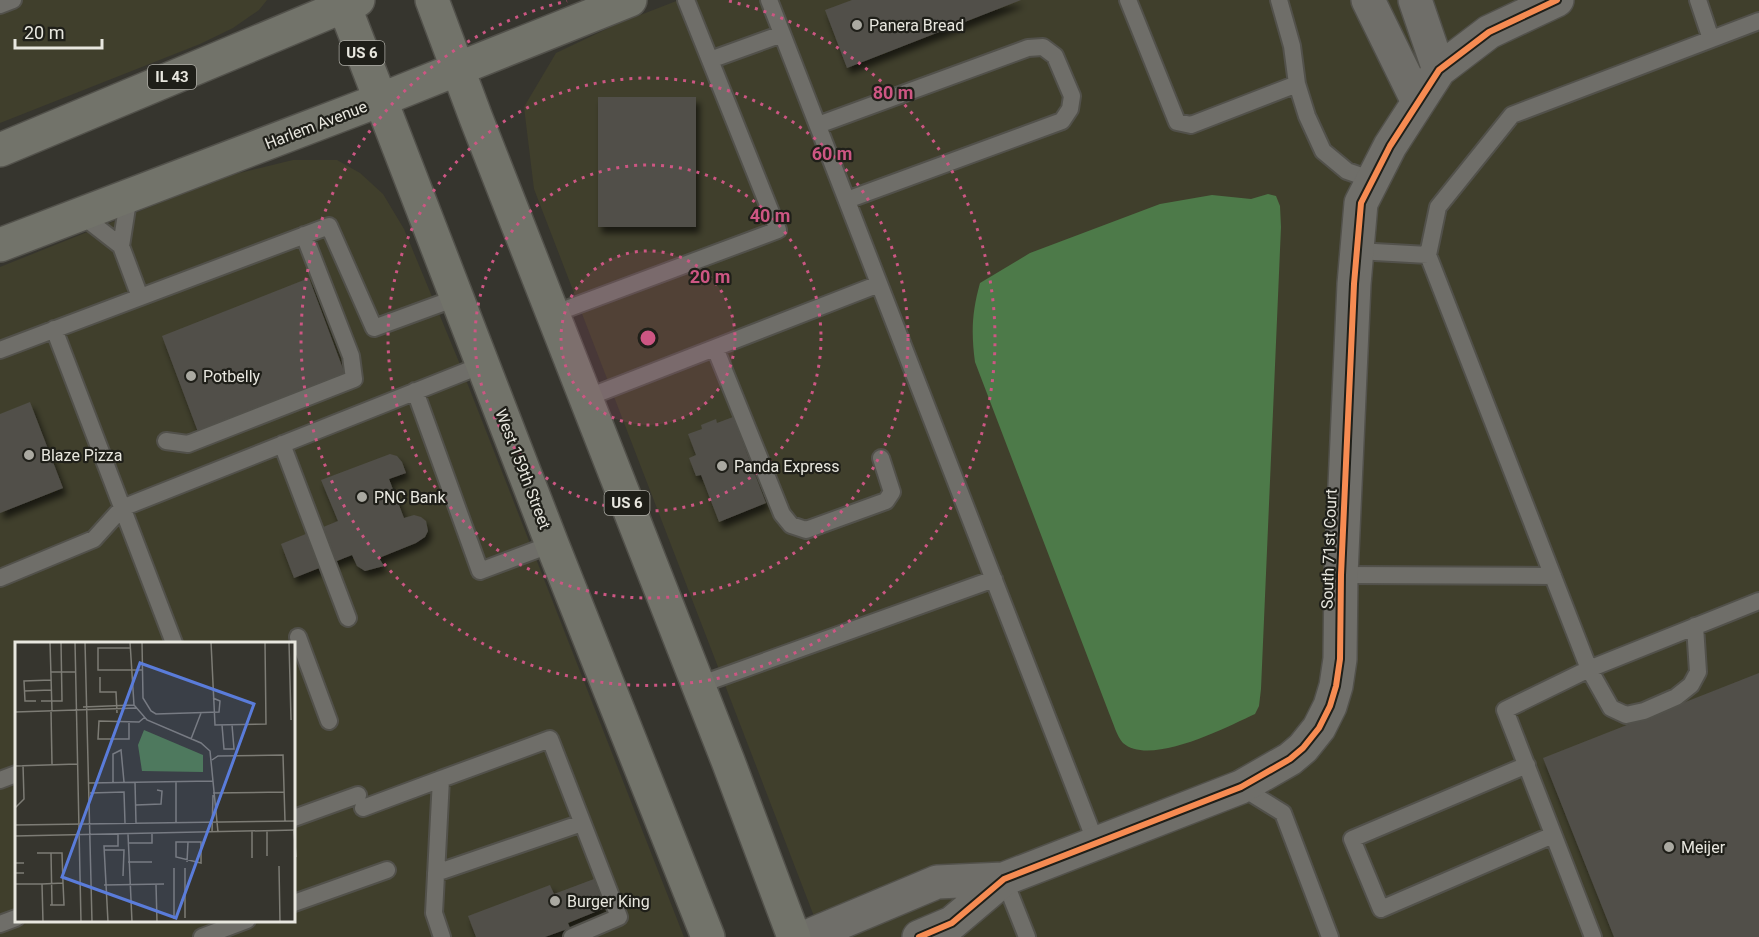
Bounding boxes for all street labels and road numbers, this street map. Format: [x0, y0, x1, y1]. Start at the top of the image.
road number: US 6 [340, 41, 385, 65]
road number: IL 43 [148, 65, 196, 89]
street label: Harlem Avenue [262, 97, 370, 153]
street label: West 159th Street [491, 406, 555, 532]
street label: South 71st Court [1317, 489, 1341, 609]
road number: US 6 [604, 491, 650, 515]

